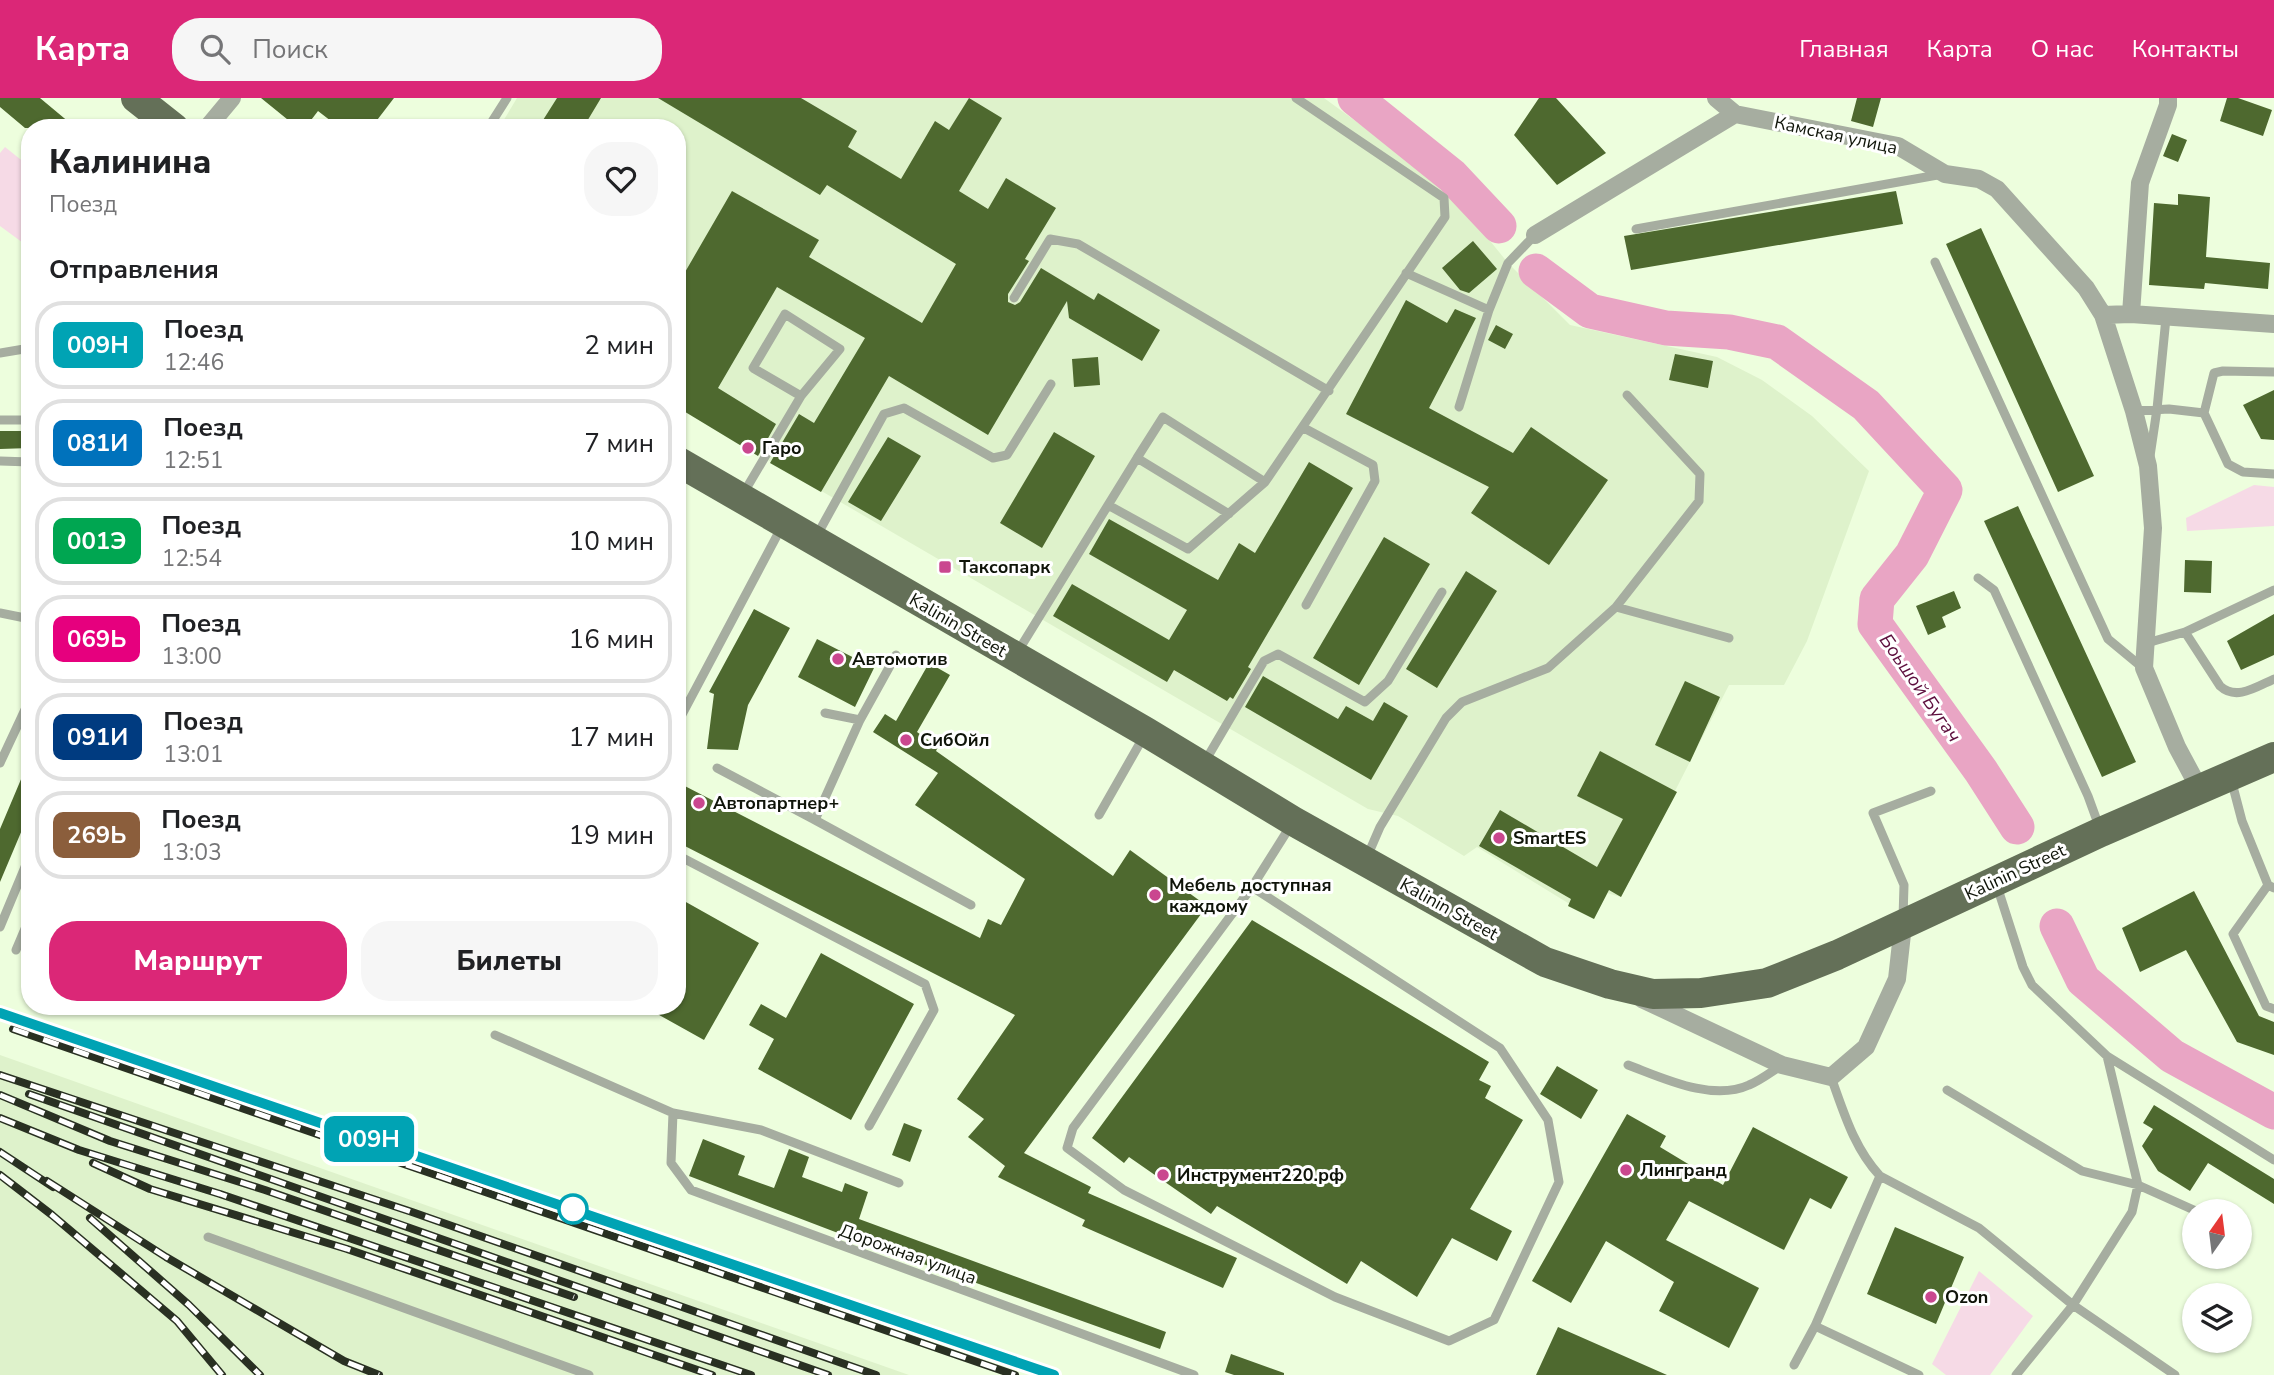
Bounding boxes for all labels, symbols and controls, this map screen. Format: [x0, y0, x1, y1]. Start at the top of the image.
search box [172, 18, 662, 81]
text: Карта [35, 27, 130, 72]
icon: search [196, 30, 234, 68]
text: Поиск [252, 32, 328, 67]
text: Главная [1799, 33, 1889, 65]
text: Карта [1927, 33, 1993, 65]
text: О нас [2031, 33, 2094, 65]
text: Контакты [2132, 33, 2239, 65]
street label: Камская улица [1772, 110, 1900, 160]
text: Калинина [49, 140, 211, 185]
button: heart [584, 142, 658, 216]
text: Поезд [49, 189, 117, 220]
text: Отправления [49, 252, 219, 287]
text: Поезд [164, 312, 243, 347]
text: 2 мин [584, 328, 654, 363]
text: 009Н [67, 329, 129, 361]
text: 12:46 [164, 347, 224, 378]
text: Поезд [163, 410, 243, 445]
text: 7 мин [584, 426, 654, 461]
text: 081И [67, 427, 128, 459]
place label: Гаро [762, 436, 802, 460]
marker: Гаро [740, 440, 756, 456]
text: 12:51 [163, 445, 224, 476]
text: Поезд [162, 508, 241, 543]
text: 10 мин [569, 524, 654, 559]
text: 001Э [67, 525, 127, 557]
text: 12:54 [162, 543, 222, 574]
place label: Таксопарк [959, 555, 1051, 579]
marker: Таксопарк [937, 559, 953, 575]
street label: Kalinin Street [905, 587, 1012, 663]
text: Поезд [161, 606, 241, 641]
text: 16 мин [569, 622, 654, 657]
text: 069Ь [67, 623, 126, 655]
water label: Боьшой Бугач [1873, 629, 1967, 747]
text: 13:00 [161, 641, 222, 672]
place label: Автомотив [852, 647, 947, 671]
marker: Автомотив [830, 651, 846, 667]
text: Поезд [163, 704, 243, 739]
text: 17 мин [569, 720, 654, 755]
text: 091И [67, 721, 128, 753]
place label: СибОйл [920, 728, 989, 752]
marker: СибОйл [898, 732, 914, 748]
text: 13:01 [163, 739, 224, 770]
place label: Автопартнер+ [713, 791, 839, 815]
marker: Автопартнер+ [691, 795, 707, 811]
text: Поезд [161, 802, 241, 837]
text: 19 мин [569, 818, 654, 853]
text: 269Ь [67, 819, 126, 851]
place label: SmartES [1513, 826, 1586, 850]
marker: SmartES [1491, 830, 1507, 846]
text: 13:03 [161, 837, 222, 868]
street label: Kalinin Street [1961, 838, 2070, 906]
street label: Kalinin Street [1396, 872, 1503, 946]
place label: Мебель доступная каждому [1169, 873, 1332, 918]
marker: Мебель доступная каждому [1147, 887, 1163, 903]
button: Маршрут [49, 921, 347, 1001]
button: Билеты [361, 921, 658, 1001]
line badge: 009Н [320, 1116, 418, 1162]
text: 009Н [338, 1123, 400, 1155]
place label: Лингранд [1640, 1158, 1727, 1182]
marker: Лингранд [1618, 1162, 1634, 1178]
place label: Инструмент220.рф [1177, 1163, 1344, 1187]
marker: Инструмент220.рф [1155, 1167, 1171, 1183]
unlabelled marker [558, 1194, 588, 1224]
north arrow [2182, 1199, 2252, 1269]
map controls [2182, 1199, 2252, 1353]
street label: Дорожная улица [836, 1218, 980, 1290]
button: layers [2182, 1283, 2252, 1353]
place label: Ozon [1945, 1285, 1988, 1309]
marker: Ozon [1923, 1289, 1939, 1305]

